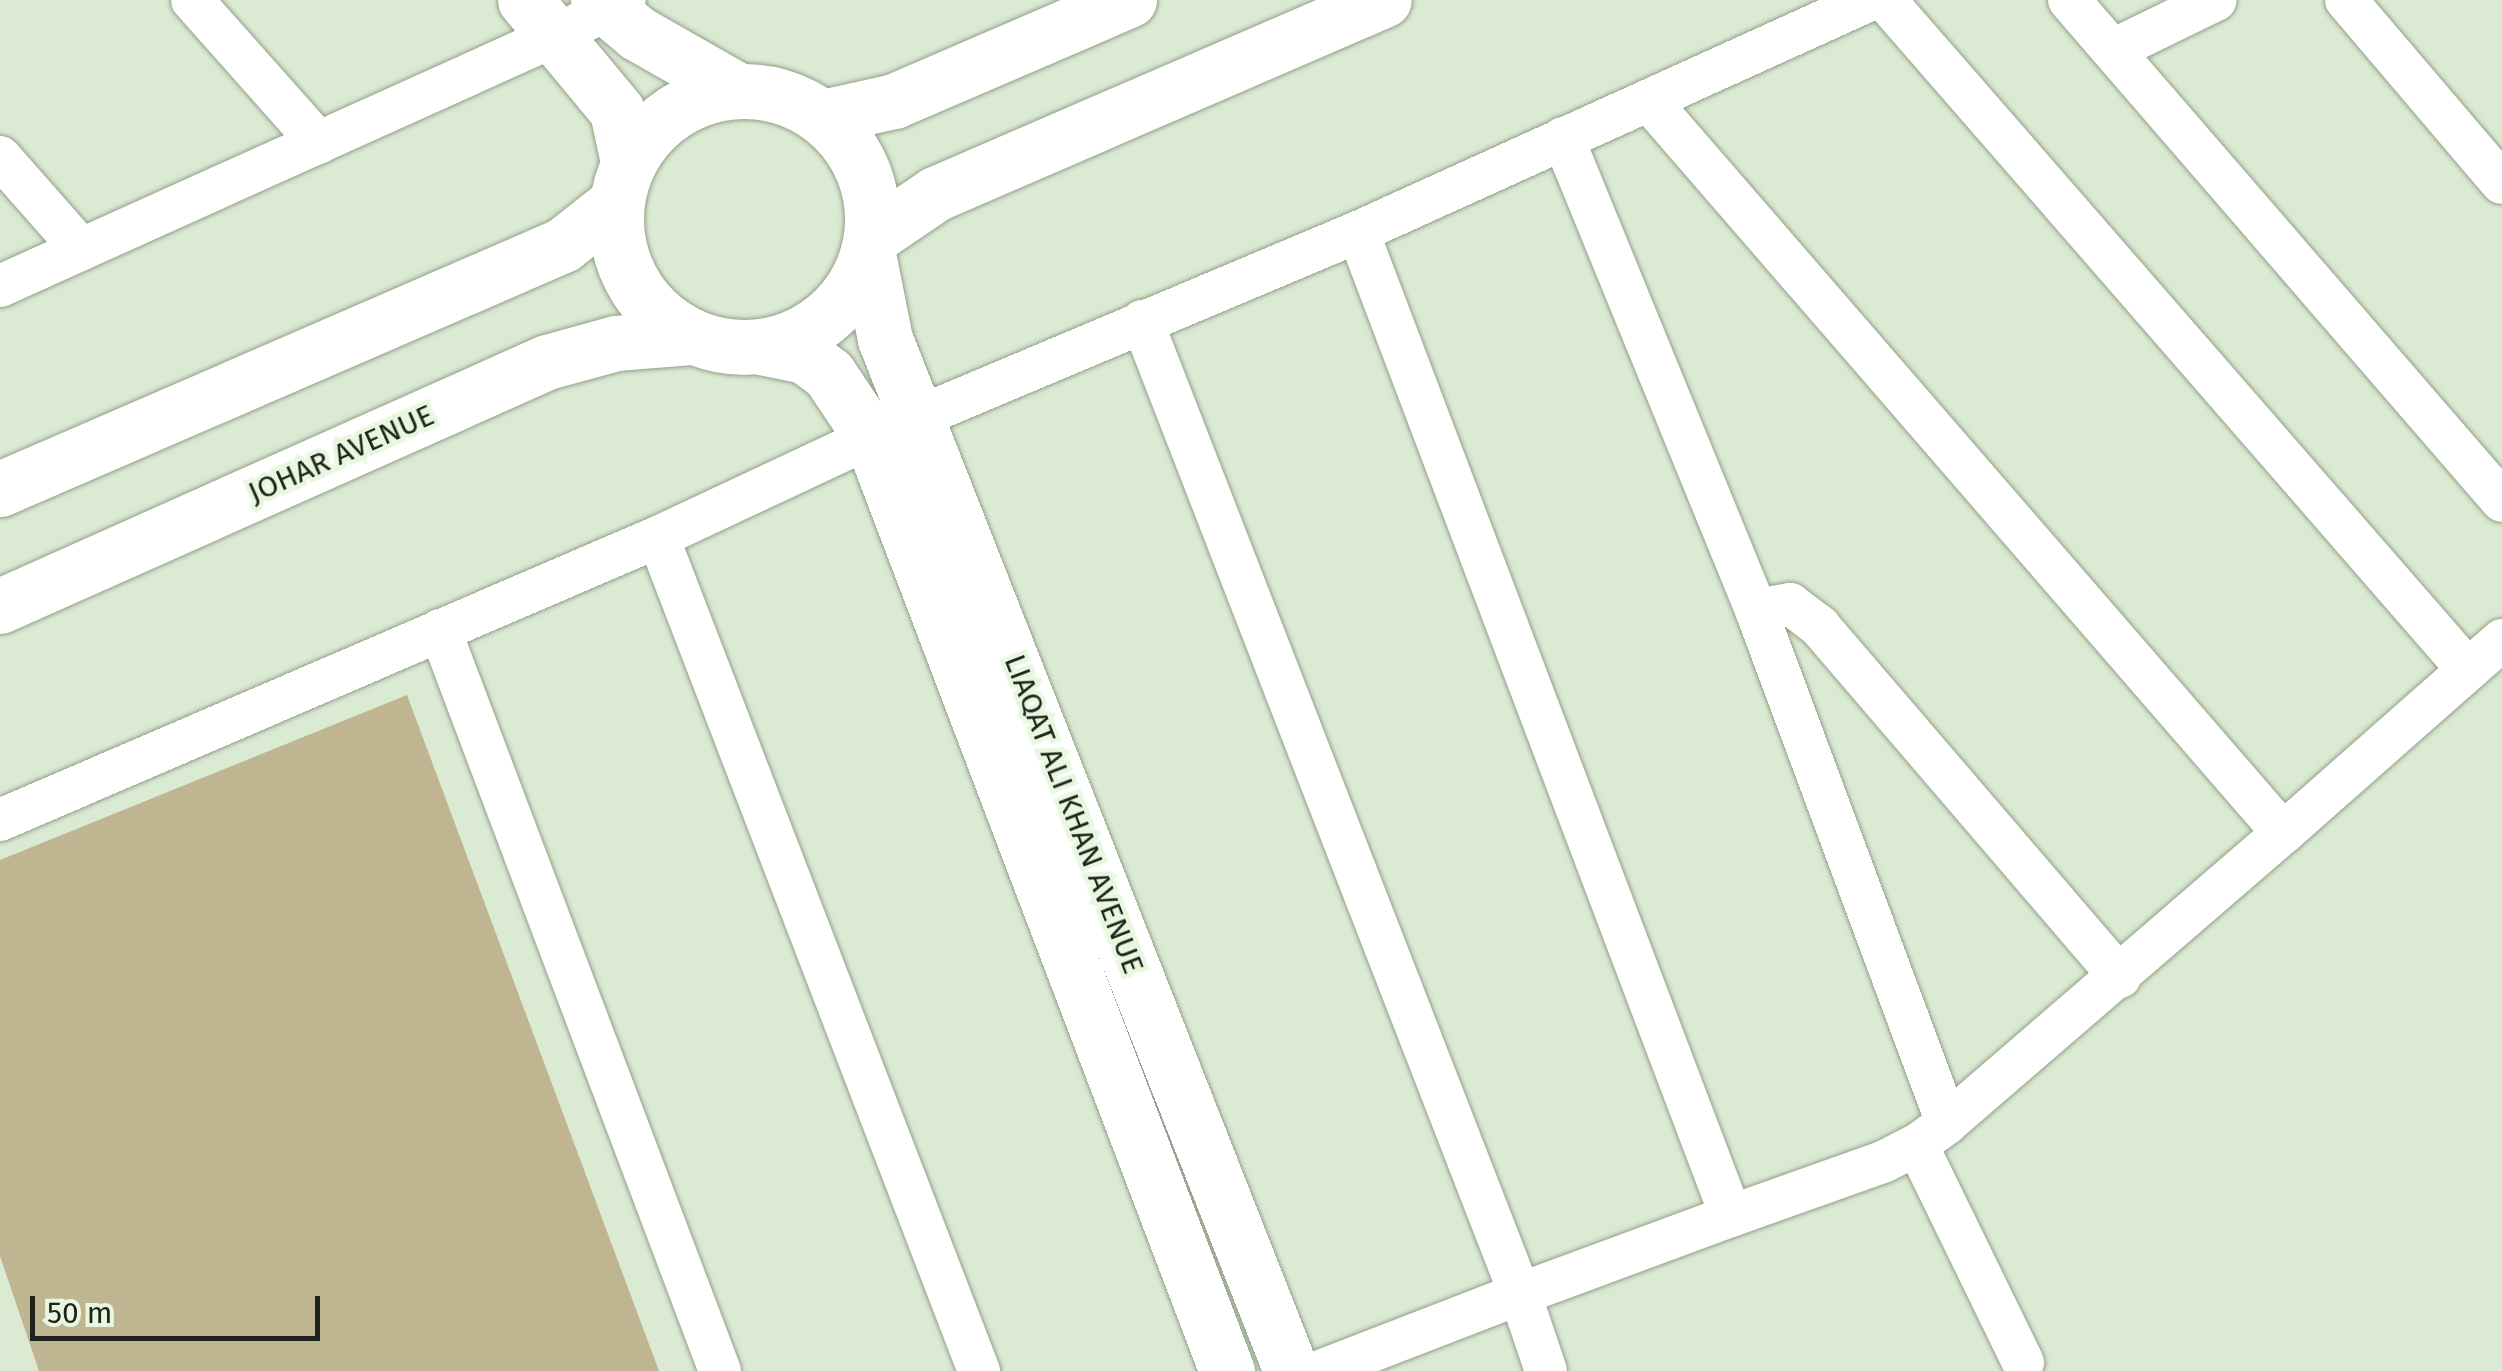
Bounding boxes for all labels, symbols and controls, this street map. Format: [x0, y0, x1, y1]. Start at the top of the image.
street label: JOHAR AVENUE [243, 397, 439, 511]
street label: LIAQAT ALI KHAN AVENUE [996, 649, 1152, 979]
scale bar [35, 1276, 325, 1338]
text: 50 m [47, 1295, 112, 1331]

